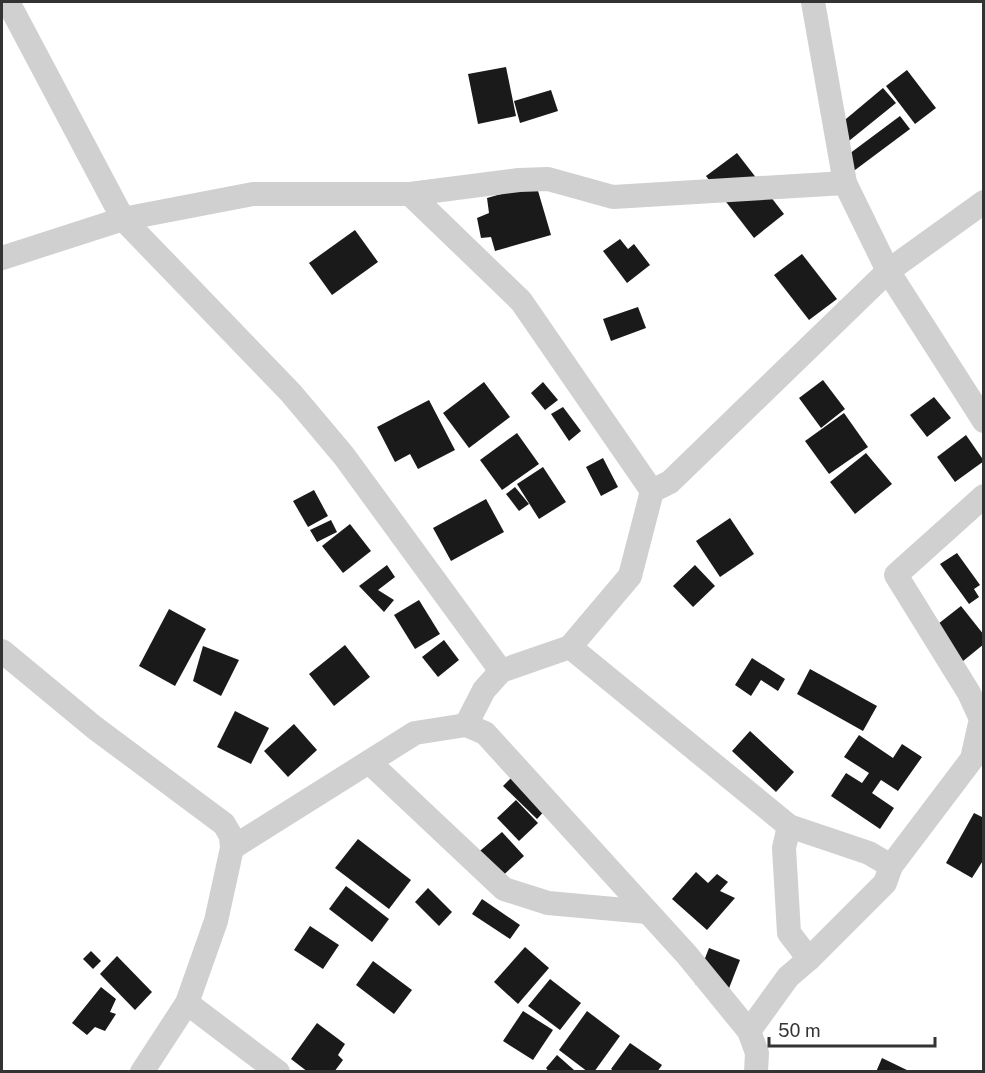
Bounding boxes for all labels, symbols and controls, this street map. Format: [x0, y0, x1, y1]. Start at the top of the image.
scale bar [769, 1010, 936, 1048]
text: 50 m [778, 1020, 821, 1041]

